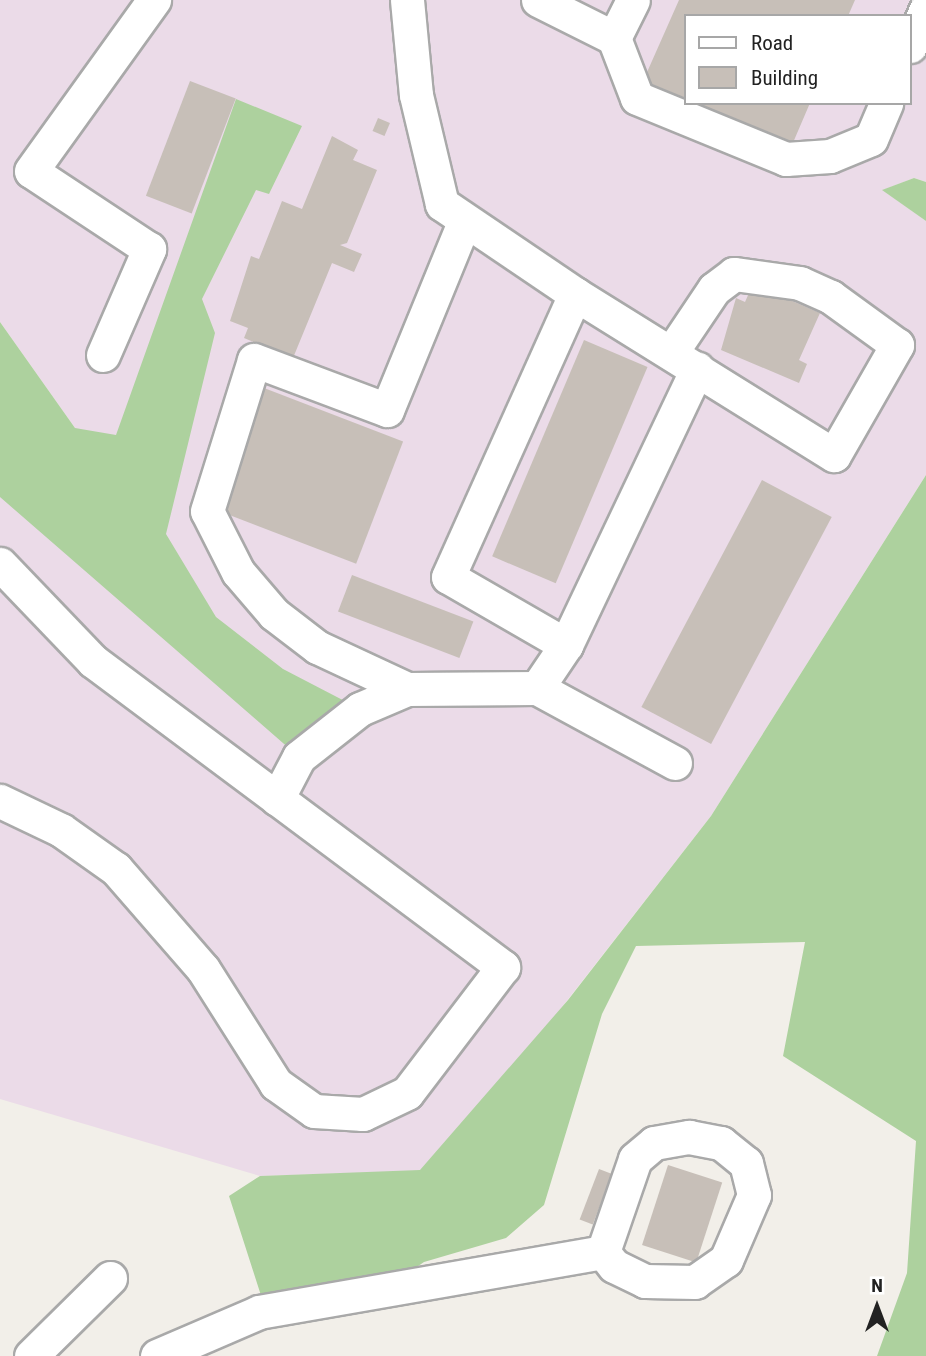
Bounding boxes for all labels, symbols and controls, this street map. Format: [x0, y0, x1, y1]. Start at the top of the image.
legend [684, 14, 912, 105]
text: Road [751, 31, 793, 55]
text: Building [751, 66, 818, 90]
north arrow [842, 1272, 912, 1342]
text: N [871, 1274, 883, 1297]

